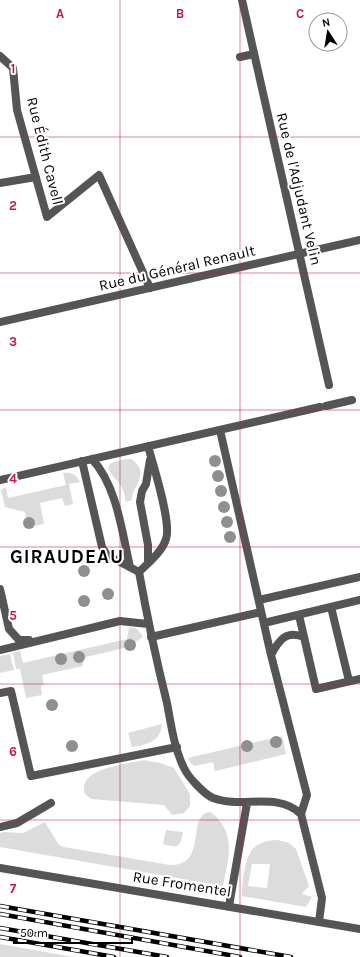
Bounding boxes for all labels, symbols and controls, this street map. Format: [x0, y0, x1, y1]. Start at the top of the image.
text: A [56, 6, 64, 21]
text: B [176, 6, 184, 21]
text: C [296, 6, 304, 21]
north arrow [308, 12, 348, 52]
text: N [321, 16, 331, 30]
text: 1 [11, 61, 15, 76]
street label: Rue Édith Cavell [23, 95, 67, 207]
street label: Rue de l'Adjudant Velin [273, 111, 325, 267]
text: 2 [9, 198, 17, 213]
street label: Rue du Général Renault [97, 241, 257, 295]
text: 3 [9, 334, 17, 349]
text: 4 [9, 471, 17, 486]
district label: GIRAUDEAU [10, 546, 124, 568]
text: 5 [9, 608, 17, 623]
text: 6 [9, 744, 17, 759]
street label: Rue Fromentel [132, 867, 232, 901]
text: 7 [10, 881, 17, 896]
scale bar [14, 919, 132, 945]
text: 50 m [20, 926, 48, 940]

